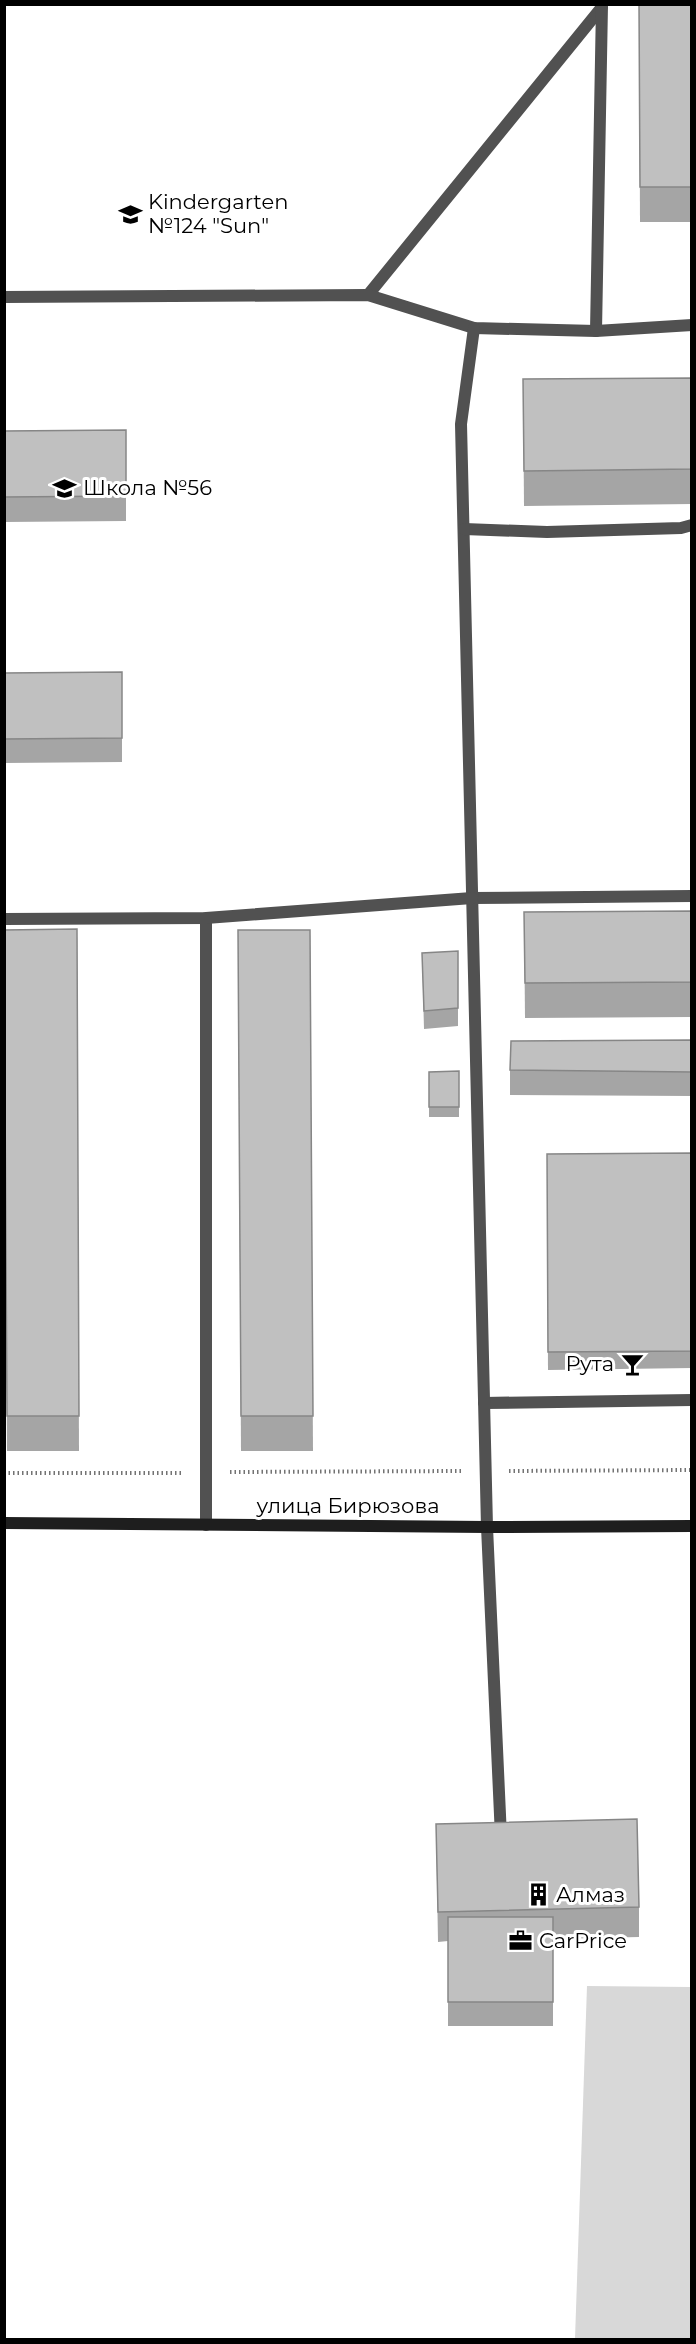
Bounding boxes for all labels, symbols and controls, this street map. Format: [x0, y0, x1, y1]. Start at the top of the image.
place label: Kindergarten №124 "Sun" [148, 189, 288, 238]
school or university icon: Kindergarten №124 "Sun" [117, 201, 143, 227]
school or university icon: Школа №56 [52, 475, 78, 501]
place label: Школа №56 [83, 475, 212, 500]
place label: Рута [565, 1351, 614, 1376]
bar icon: Рута [619, 1351, 645, 1377]
street label: улица Бирюзова [256, 1493, 439, 1518]
building icon: Алмаз [525, 1882, 551, 1908]
place label: Алмаз [556, 1882, 625, 1907]
office icon: CarPrice [508, 1928, 534, 1954]
place label: CarPrice [539, 1928, 627, 1953]

